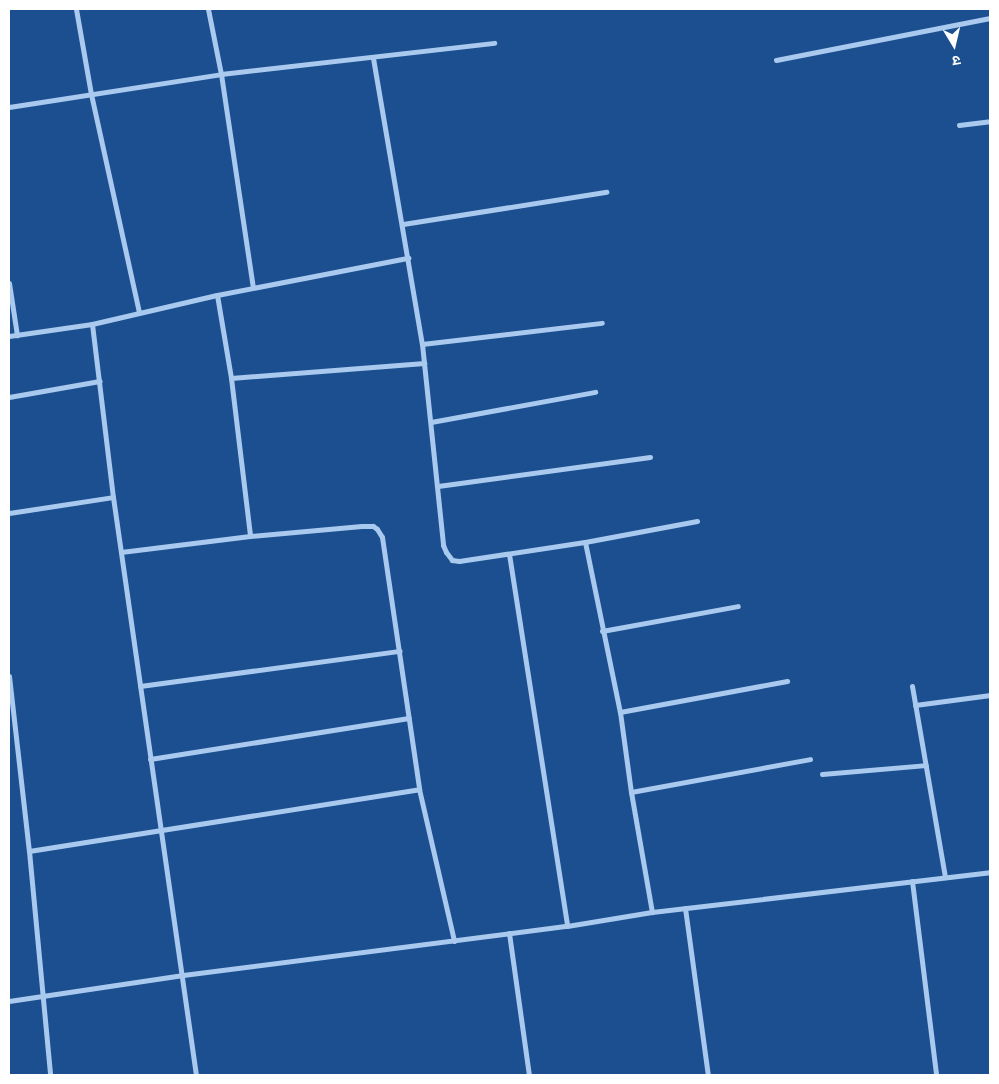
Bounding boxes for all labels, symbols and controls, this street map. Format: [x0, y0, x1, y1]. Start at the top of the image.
north arrow [929, 20, 979, 70]
text: उ [951, 52, 962, 67]

